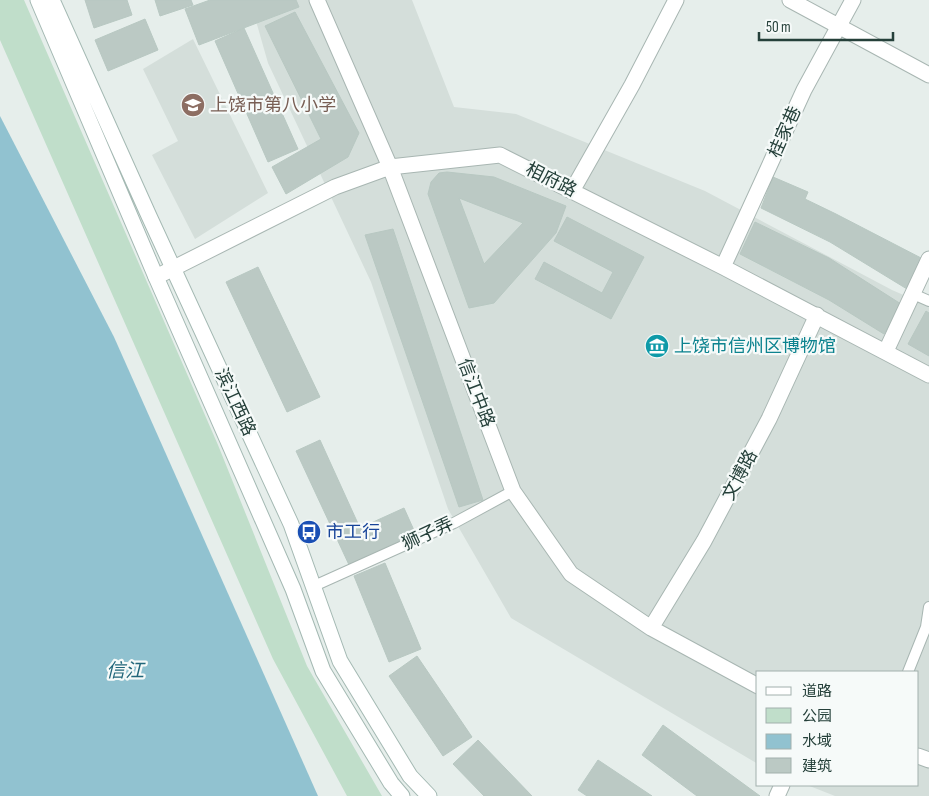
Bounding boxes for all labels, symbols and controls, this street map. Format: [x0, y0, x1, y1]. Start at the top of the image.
scale bar [759, 10, 893, 42]
text: 50 m [766, 18, 791, 37]
school or university icon: 上饶市第八小学 [180, 92, 206, 118]
place label: 上饶市第八小学 [210, 95, 336, 116]
street label: 桂家巷 [764, 103, 806, 161]
street label: 相府路 [522, 159, 580, 201]
museum icon: 上饶市信州区博物馆 [644, 333, 670, 359]
place label: 上饶市信州区博物馆 [674, 336, 836, 357]
street label: 信江中路 [453, 356, 499, 430]
street label: 滨江西路 [210, 365, 260, 439]
street label: 文博路 [718, 446, 762, 504]
street label: 狮子弄 [399, 513, 457, 555]
bus stop icon: 市工行 [296, 519, 322, 545]
place label: 市工行 [326, 522, 380, 543]
water label: 信江 [106, 660, 146, 683]
legend [756, 671, 919, 786]
text: 道路 [802, 682, 832, 701]
text: 公园 [802, 707, 832, 726]
text: 水域 [802, 732, 832, 751]
text: 建筑 [802, 757, 832, 776]

